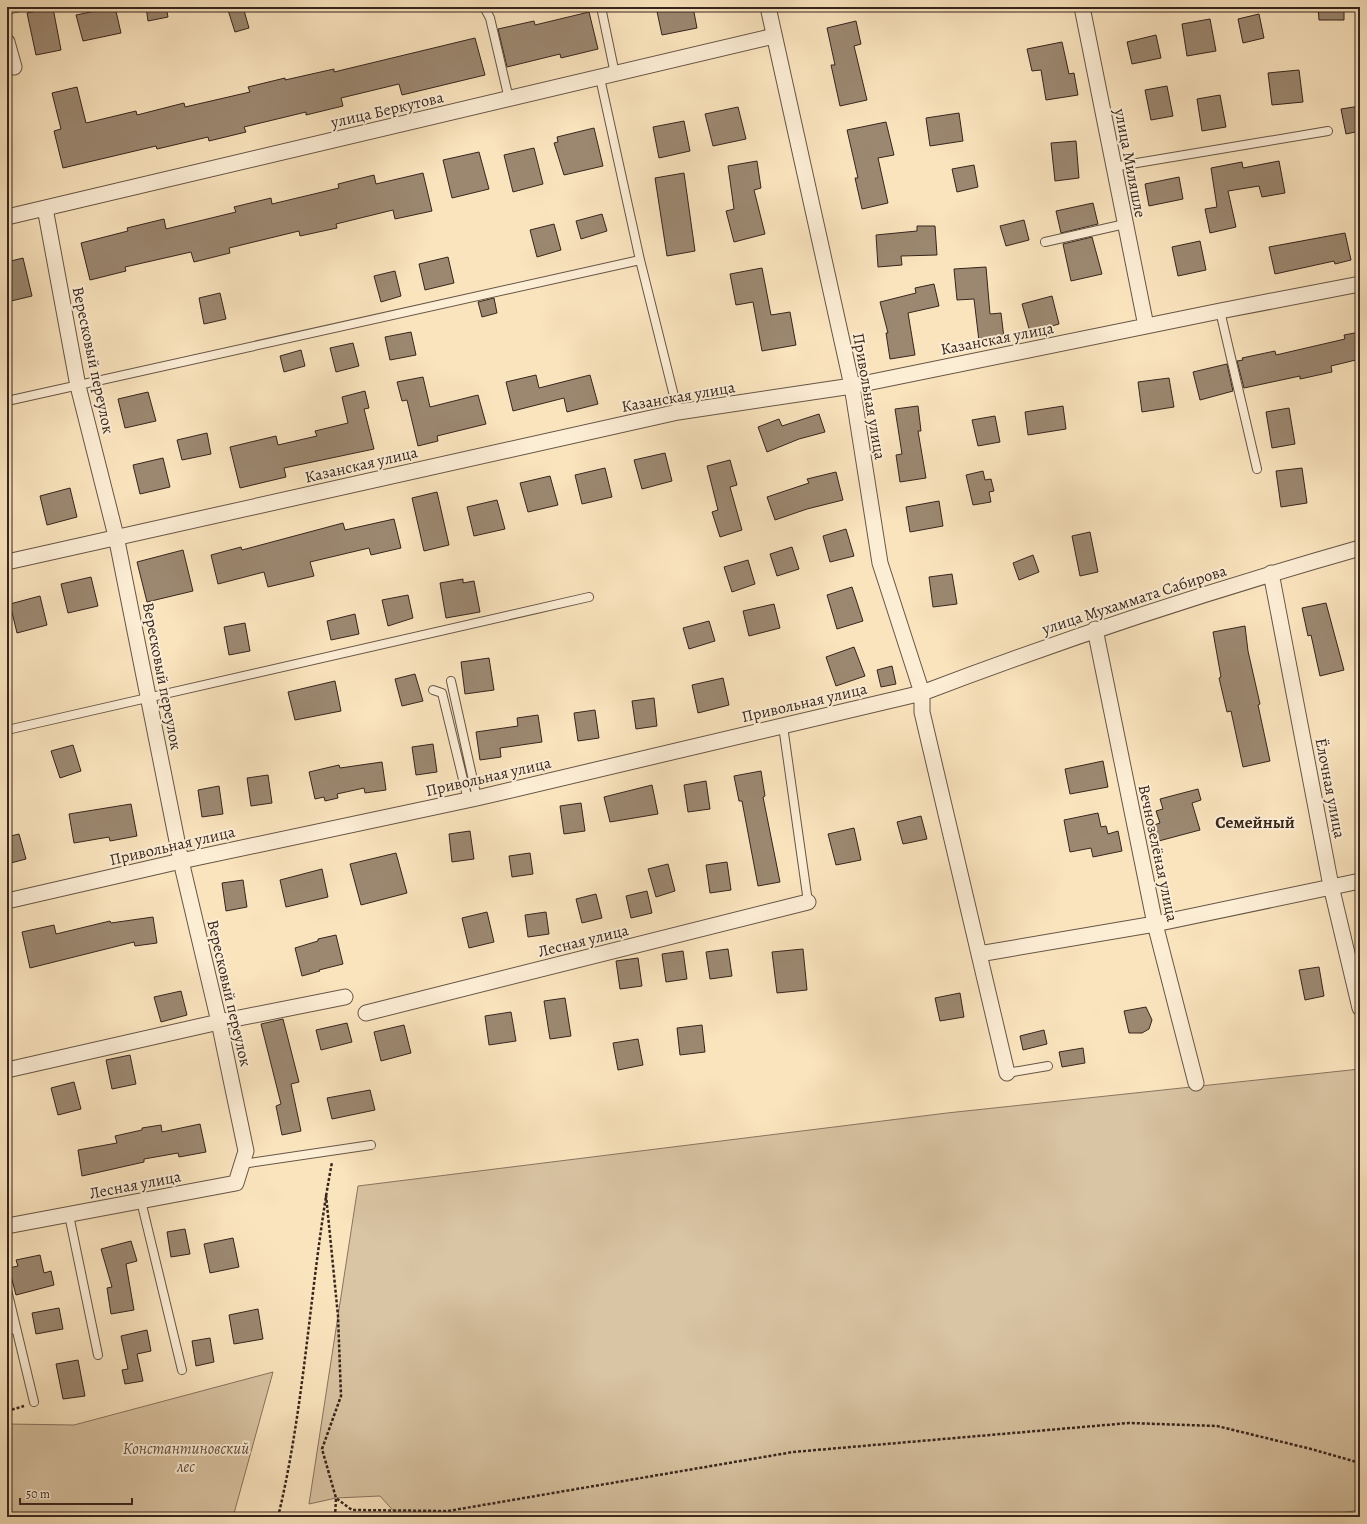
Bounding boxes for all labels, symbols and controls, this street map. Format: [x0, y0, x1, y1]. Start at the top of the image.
street label: улица Беркутова [328, 86, 446, 134]
street label: улица Миляшле [1108, 106, 1151, 220]
street label: Вересковый переулок [67, 285, 119, 436]
street label: Казанская улица [939, 317, 1056, 361]
street label: Привольная улица [847, 331, 891, 462]
street label: Казанская улица [620, 376, 737, 418]
street label: Казанская улица [303, 441, 420, 489]
street label: улица Мухаммата Сабирова [1038, 560, 1230, 640]
street label: Вересковый переулок [137, 601, 187, 752]
street label: Привольная улица [739, 678, 870, 728]
street label: Ёлочная улица [1310, 736, 1351, 841]
street label: Привольная улица [423, 752, 554, 802]
street label: Вечнозелёная улица [1133, 783, 1183, 924]
district label: Семейный [1215, 811, 1295, 834]
street label: Привольная улица [107, 821, 238, 871]
street label: Вересковый переулок [201, 918, 257, 1069]
street label: Лесная улица [536, 919, 632, 963]
street label: Лесная улица [88, 1165, 183, 1205]
park label: Константиновский лес [123, 1438, 249, 1478]
scale bar [20, 1480, 132, 1506]
text: 50 m [26, 1486, 50, 1502]

